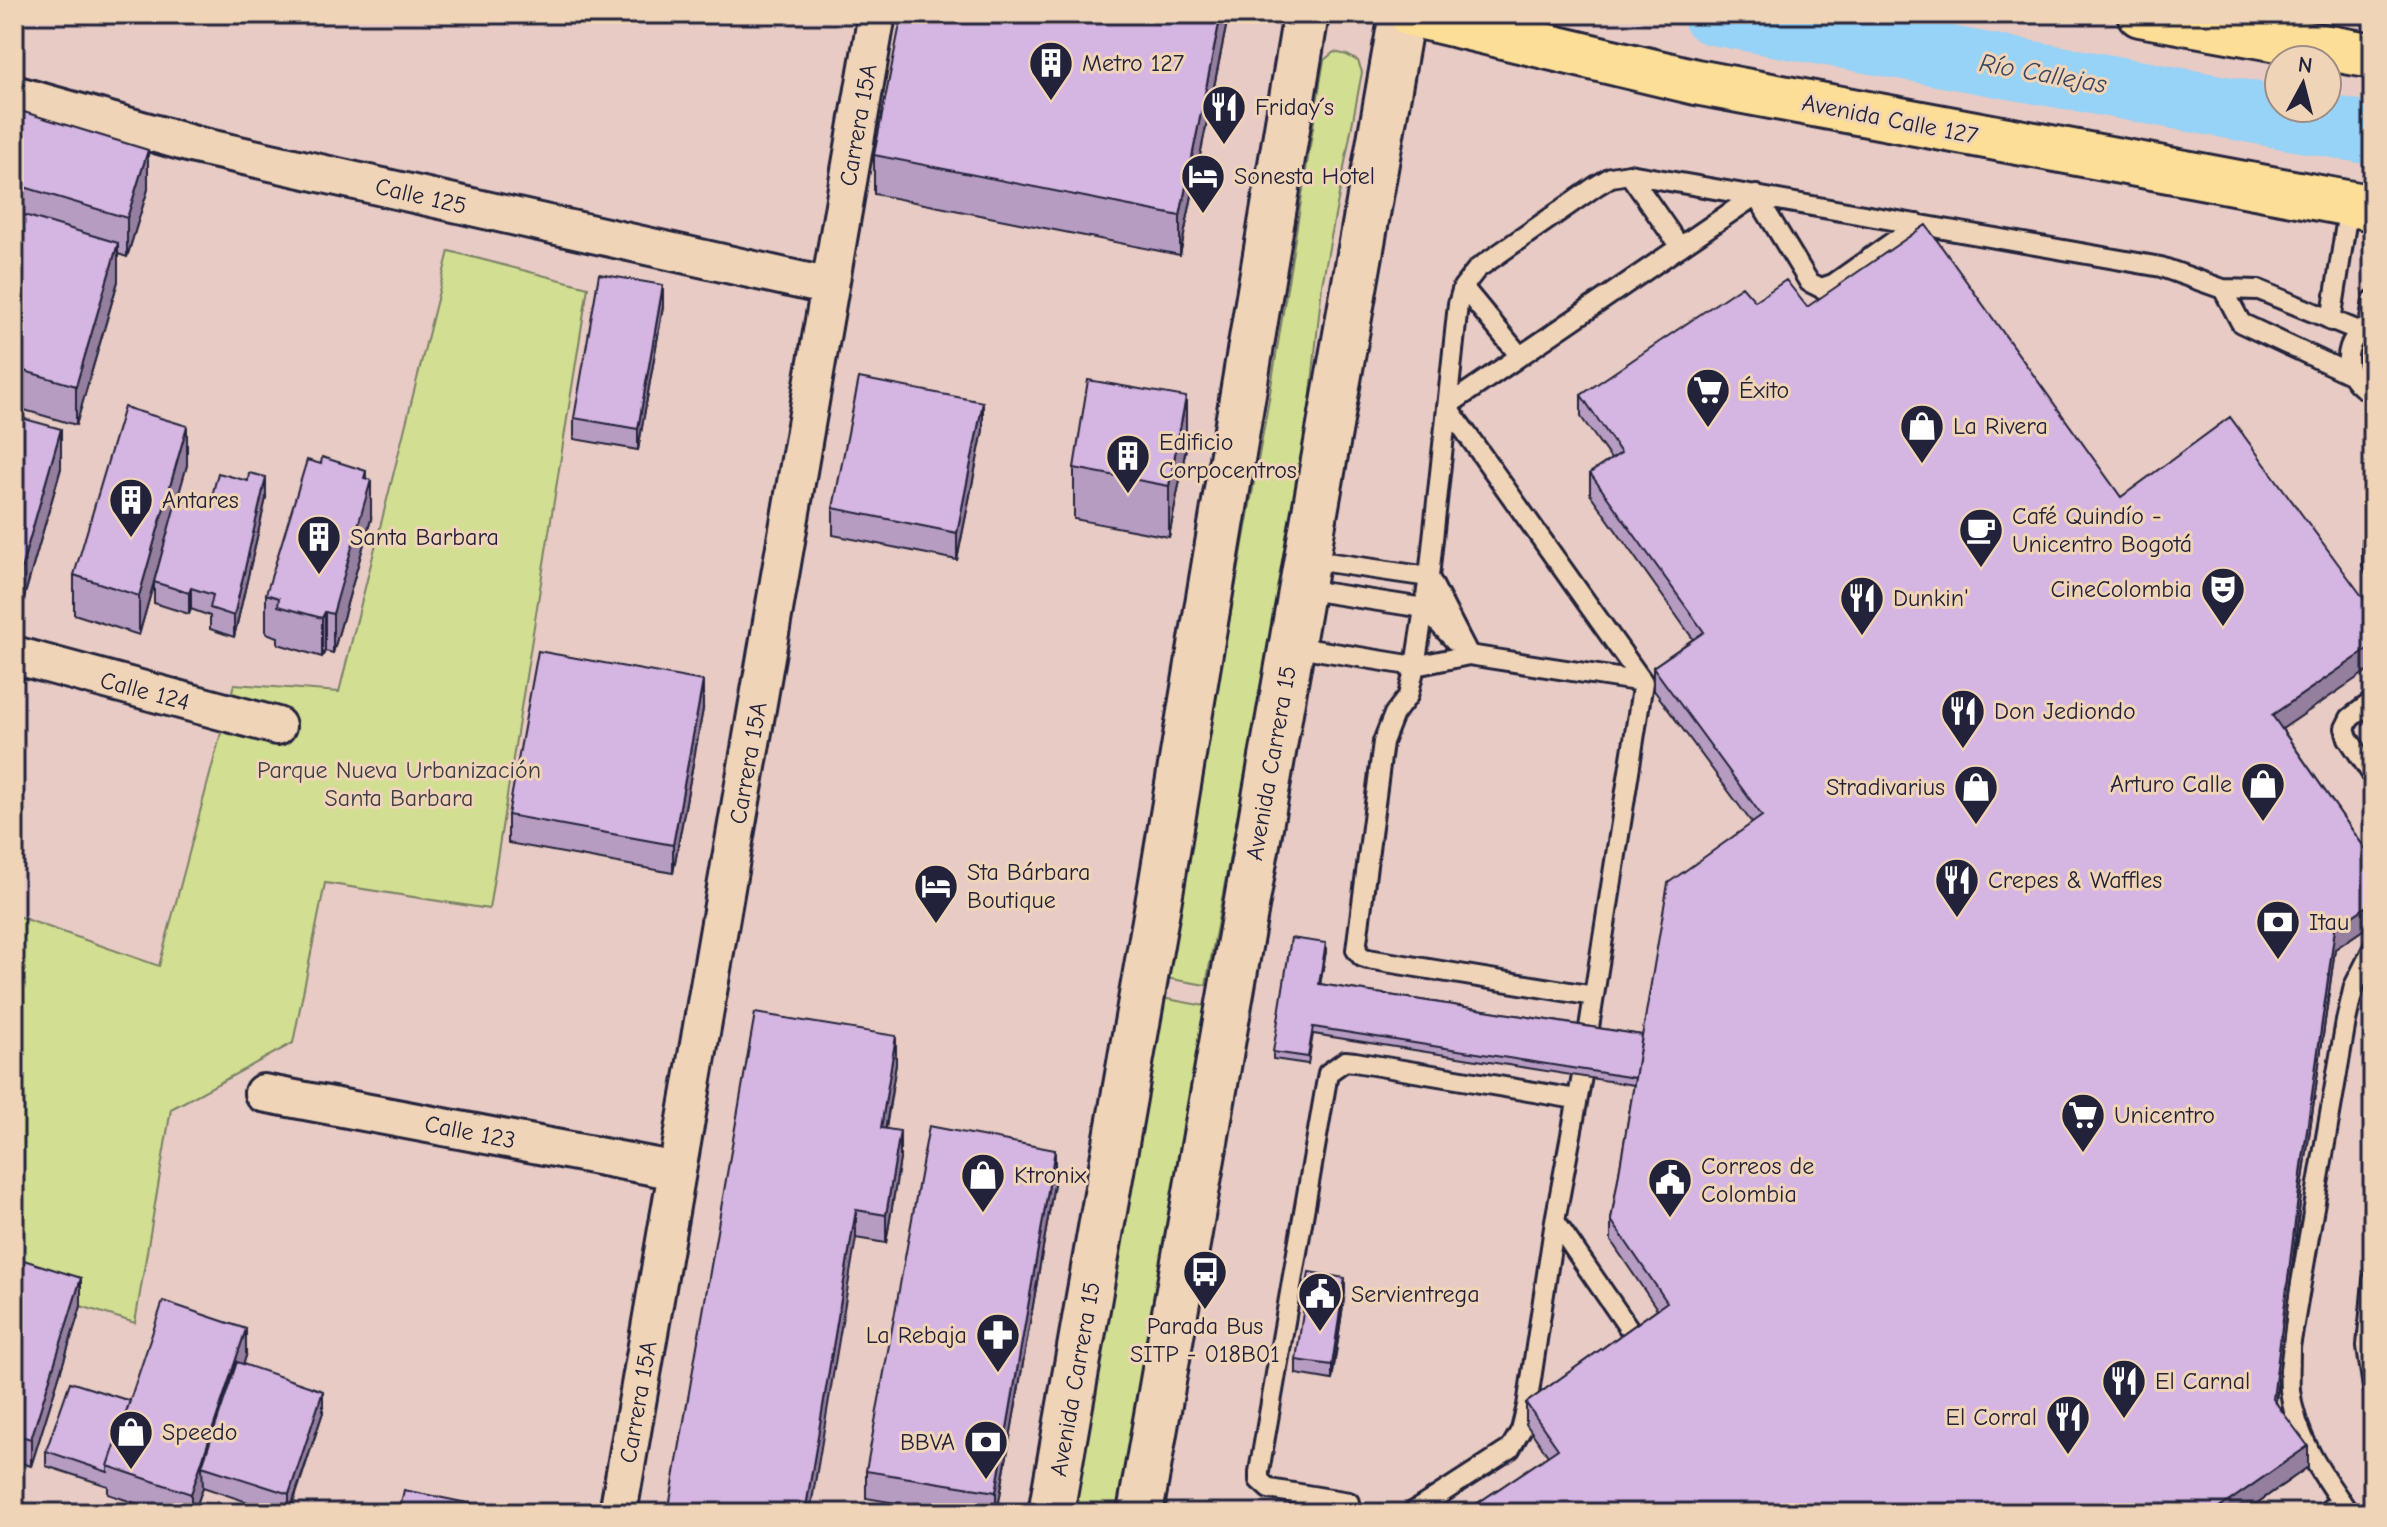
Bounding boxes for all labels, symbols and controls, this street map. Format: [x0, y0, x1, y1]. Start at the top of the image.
building icon: Metro 127 [1027, 39, 1075, 102]
north arrow [2263, 44, 2343, 124]
water label: Río Callejas [1977, 48, 2109, 100]
place label: Metro 127 [1082, 49, 1184, 77]
text: N [2297, 51, 2314, 79]
street label: Carrera 15A [833, 62, 883, 188]
restaurant icon: Friday´s [1200, 83, 1248, 146]
street label: Avenida Calle 127 [1800, 88, 1980, 150]
place label: Friday´s [1255, 93, 1334, 121]
hotel icon: Sonesta Hotel [1179, 152, 1227, 215]
place label: Sonesta Hotel [1234, 162, 1375, 190]
street label: Calle 125 [373, 172, 469, 220]
supermarket icon: Éxito [1684, 366, 1732, 429]
place label: Éxito [1739, 376, 1789, 404]
shop icon: La Rivera [1898, 402, 1946, 465]
place label: La Rivera [1953, 412, 2048, 440]
place label: Edificio Corpocentros [1159, 428, 1297, 484]
building icon: Edificio Corpocentros [1104, 432, 1152, 495]
building icon: Antares [107, 476, 155, 539]
place label: Antares [162, 486, 239, 514]
place label: Café Quindío - Unicentro Bogotá [2012, 502, 2192, 558]
cafe icon: Café Quindío - Unicentro Bogotá [1957, 506, 2005, 569]
building icon: Santa Barbara [295, 513, 343, 576]
place label: Santa Barbara [350, 523, 499, 551]
theatre icon: CineColombia [2199, 565, 2247, 628]
restaurant icon: Dunkin' [1838, 574, 1886, 637]
place label: CineColombia [2051, 575, 2192, 603]
place label: Dunkin' [1893, 584, 1969, 612]
street label: Avenida Carrera 15 [1240, 664, 1302, 862]
street label: Calle 124 [97, 666, 193, 716]
restaurant icon: Don Jediondo [1939, 687, 1987, 750]
place label: Don Jediondo [1994, 697, 2136, 725]
street label: Carrera 15A [723, 700, 773, 826]
park label: Parque Nueva Urbanización Santa Barbara [257, 756, 541, 812]
shop icon: Arturo Calle [2239, 760, 2287, 823]
shop icon: Stradivarius [1952, 763, 2000, 826]
place label: Arturo Calle [2110, 770, 2232, 798]
place label: Stradivarius [1826, 773, 1945, 801]
restaurant icon: Crepes & Waffles [1933, 856, 1981, 919]
place label: Sta Bárbara Boutique [967, 858, 1090, 914]
hotel icon: Sta Bárbara Boutique [912, 862, 960, 925]
place label: Crepes & Waffles [1988, 866, 2162, 894]
bank icon: Itau [2254, 898, 2302, 961]
place label: Itau [2309, 908, 2349, 936]
supermarket icon: Unicentro [2059, 1091, 2107, 1154]
place label: Unicentro [2114, 1101, 2215, 1129]
street label: Calle 123 [422, 1109, 518, 1155]
shop icon: Ktronix [959, 1151, 1007, 1214]
place label: Correos de Colombia [1701, 1152, 1814, 1208]
public building icon: Correos de Colombia [1646, 1156, 1694, 1219]
place label: Ktronix [1014, 1161, 1087, 1189]
bus stop icon: Parada Bus SITP - 018B01 [1181, 1248, 1229, 1311]
public building icon: Servientrega [1296, 1270, 1344, 1333]
street label: Avenida Carrera 15 [1044, 1280, 1106, 1478]
place label: Servientrega [1351, 1280, 1480, 1308]
pharmacy icon: La Rebaja [974, 1311, 1022, 1374]
place label: Parada Bus SITP - 018B01 [1130, 1312, 1280, 1368]
place label: La Rebaja [866, 1321, 967, 1349]
street label: Carrera 15A [613, 1339, 663, 1465]
restaurant icon: El Carnal [2100, 1357, 2148, 1420]
place label: El Carnal [2155, 1367, 2250, 1395]
restaurant icon: El Corral [2044, 1393, 2092, 1456]
place label: El Corral [1946, 1403, 2037, 1431]
shop icon: Speedo [107, 1408, 155, 1471]
place label: Speedo [162, 1418, 237, 1446]
bank icon: BBVA [962, 1418, 1010, 1481]
place label: BBVA [900, 1428, 955, 1456]

